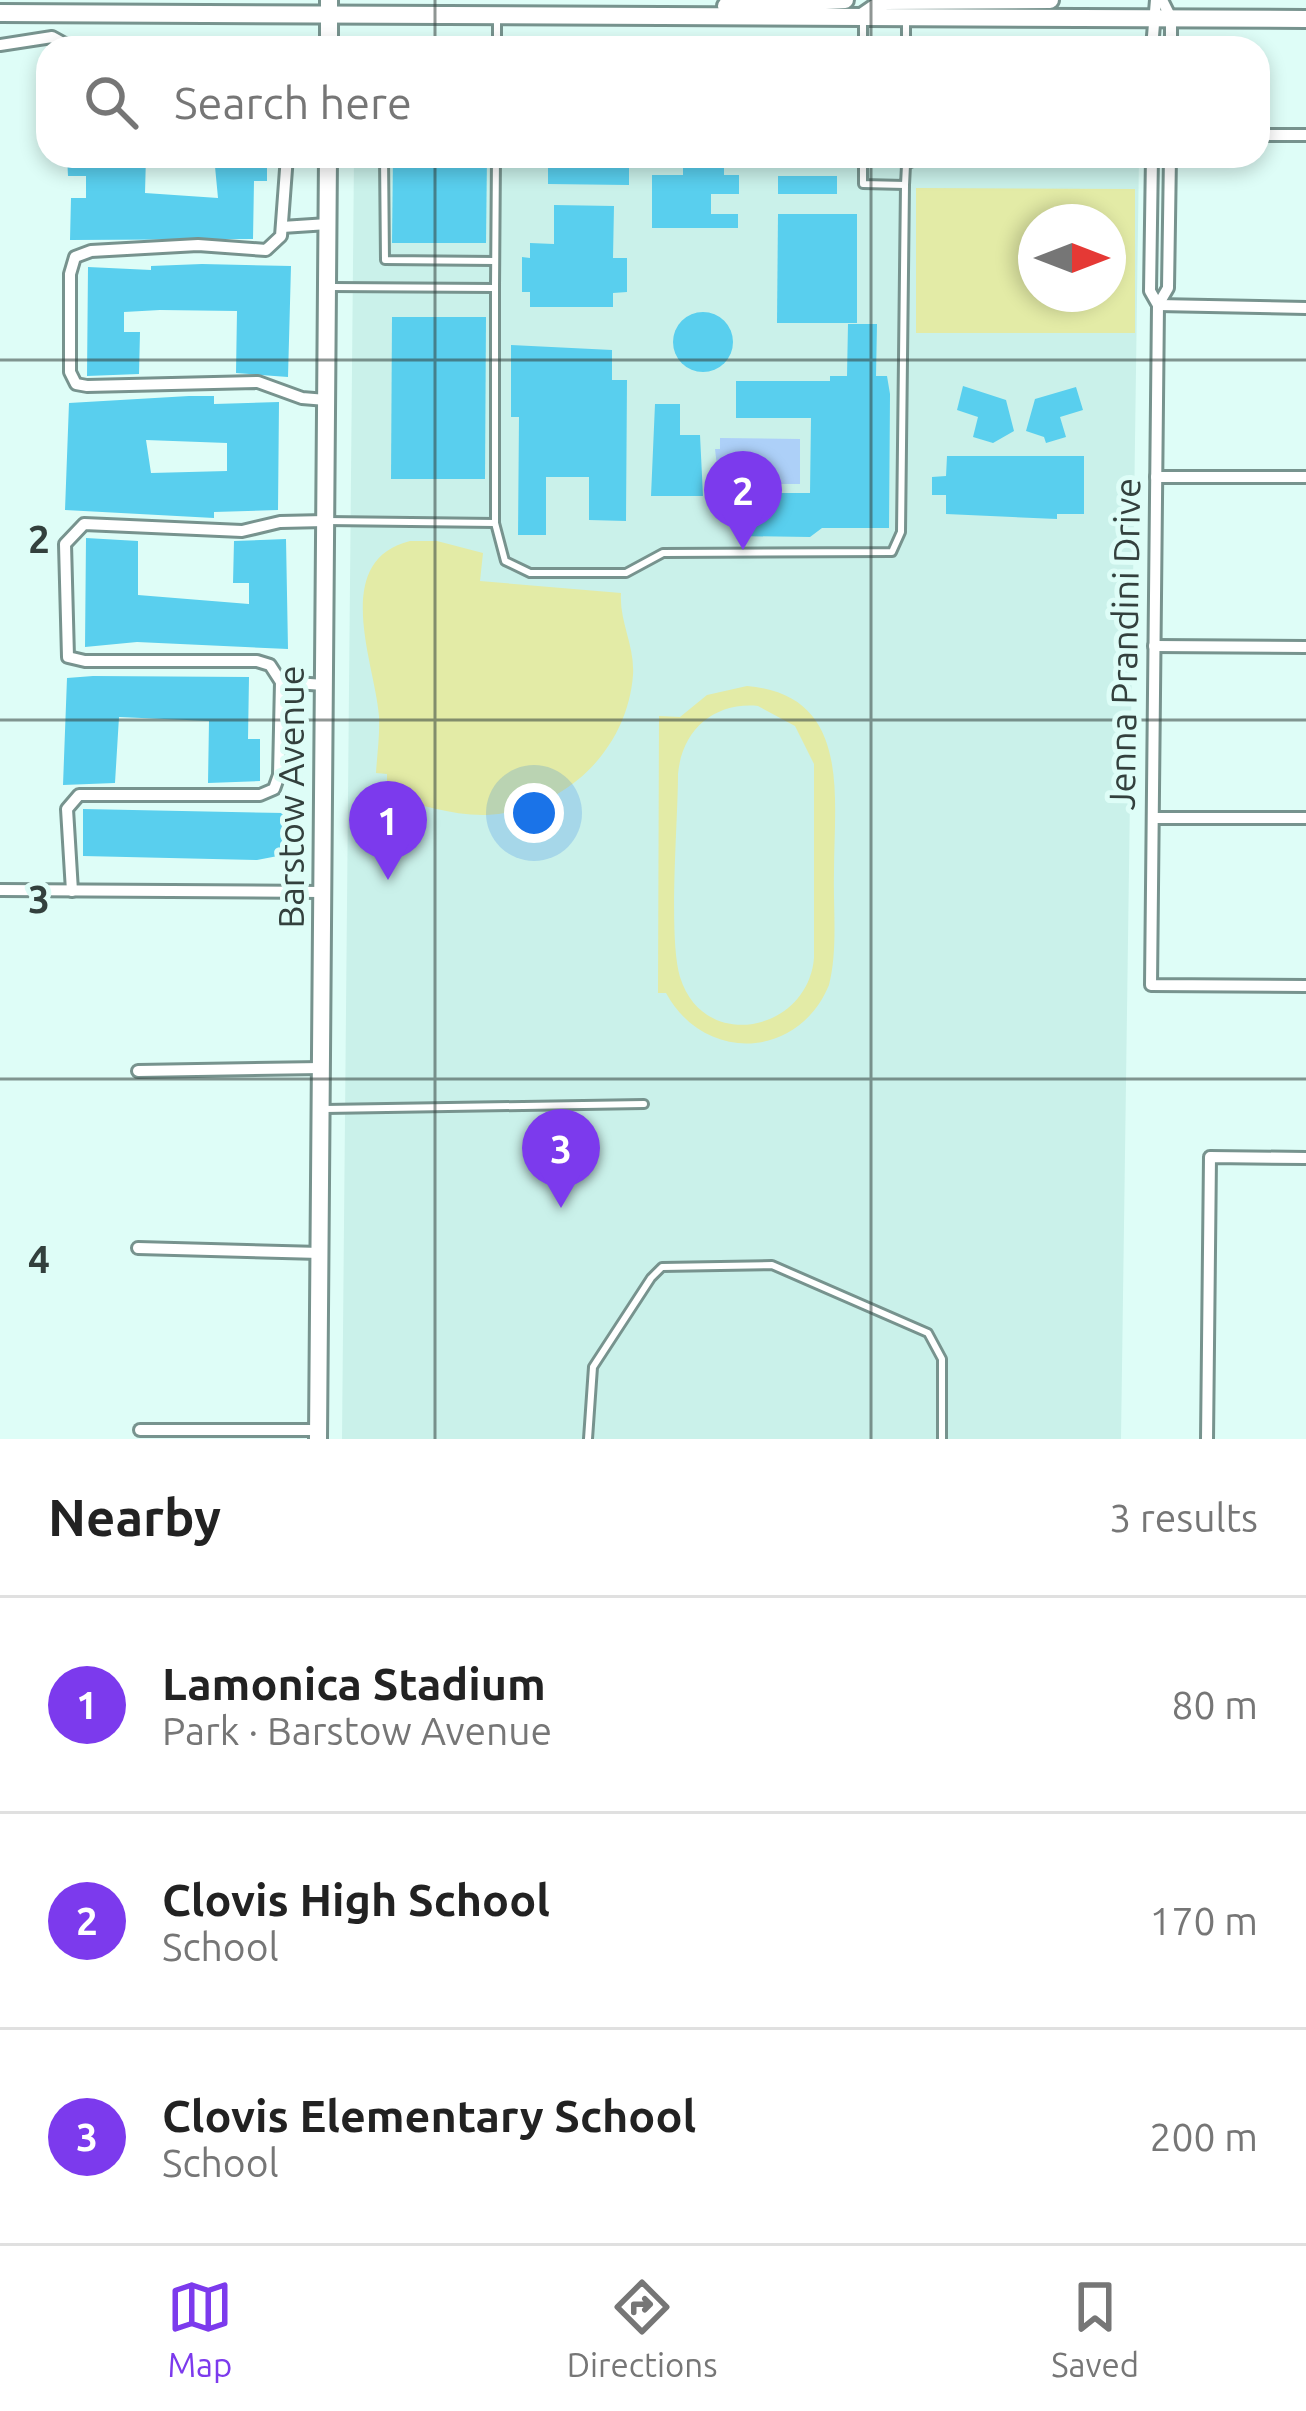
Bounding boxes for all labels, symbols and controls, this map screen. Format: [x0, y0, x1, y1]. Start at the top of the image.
search box [36, 36, 1270, 168]
icon: search [78, 69, 144, 135]
text: Search here [174, 77, 412, 128]
north arrow [1018, 204, 1126, 312]
pin: 2 [704, 451, 782, 550]
street label: Jenna Prandini Drive [1101, 478, 1147, 810]
text: 2 [28, 517, 50, 560]
street label: Barstow Avenue [270, 665, 311, 929]
pin: 1 [349, 781, 427, 880]
your location [504, 783, 564, 843]
text: 3 [28, 877, 50, 920]
pin: 3 [522, 1109, 600, 1208]
text: 4 [28, 1237, 50, 1280]
text: Nearby [48, 1488, 221, 1546]
text: 3 results [1109, 1496, 1258, 1539]
text: Lamonica Stadium [162, 1658, 546, 1709]
text: 1 [76, 1683, 98, 1726]
text: 80 m [1171, 1683, 1258, 1726]
text: Park · Barstow Avenue [162, 1709, 552, 1752]
text: Clovis High School [162, 1874, 550, 1925]
text: 2 [76, 1899, 98, 1942]
text: 170 m [1149, 1899, 1258, 1942]
text: School [162, 1925, 279, 1968]
text: Clovis Elementary School [162, 2090, 696, 2141]
text: 3 [76, 2115, 98, 2158]
text: 200 m [1149, 2115, 1258, 2158]
text: School [162, 2141, 279, 2184]
tab: Map [167, 2274, 233, 2383]
tab: Directions [567, 2274, 717, 2383]
tab: Saved [1051, 2274, 1139, 2383]

